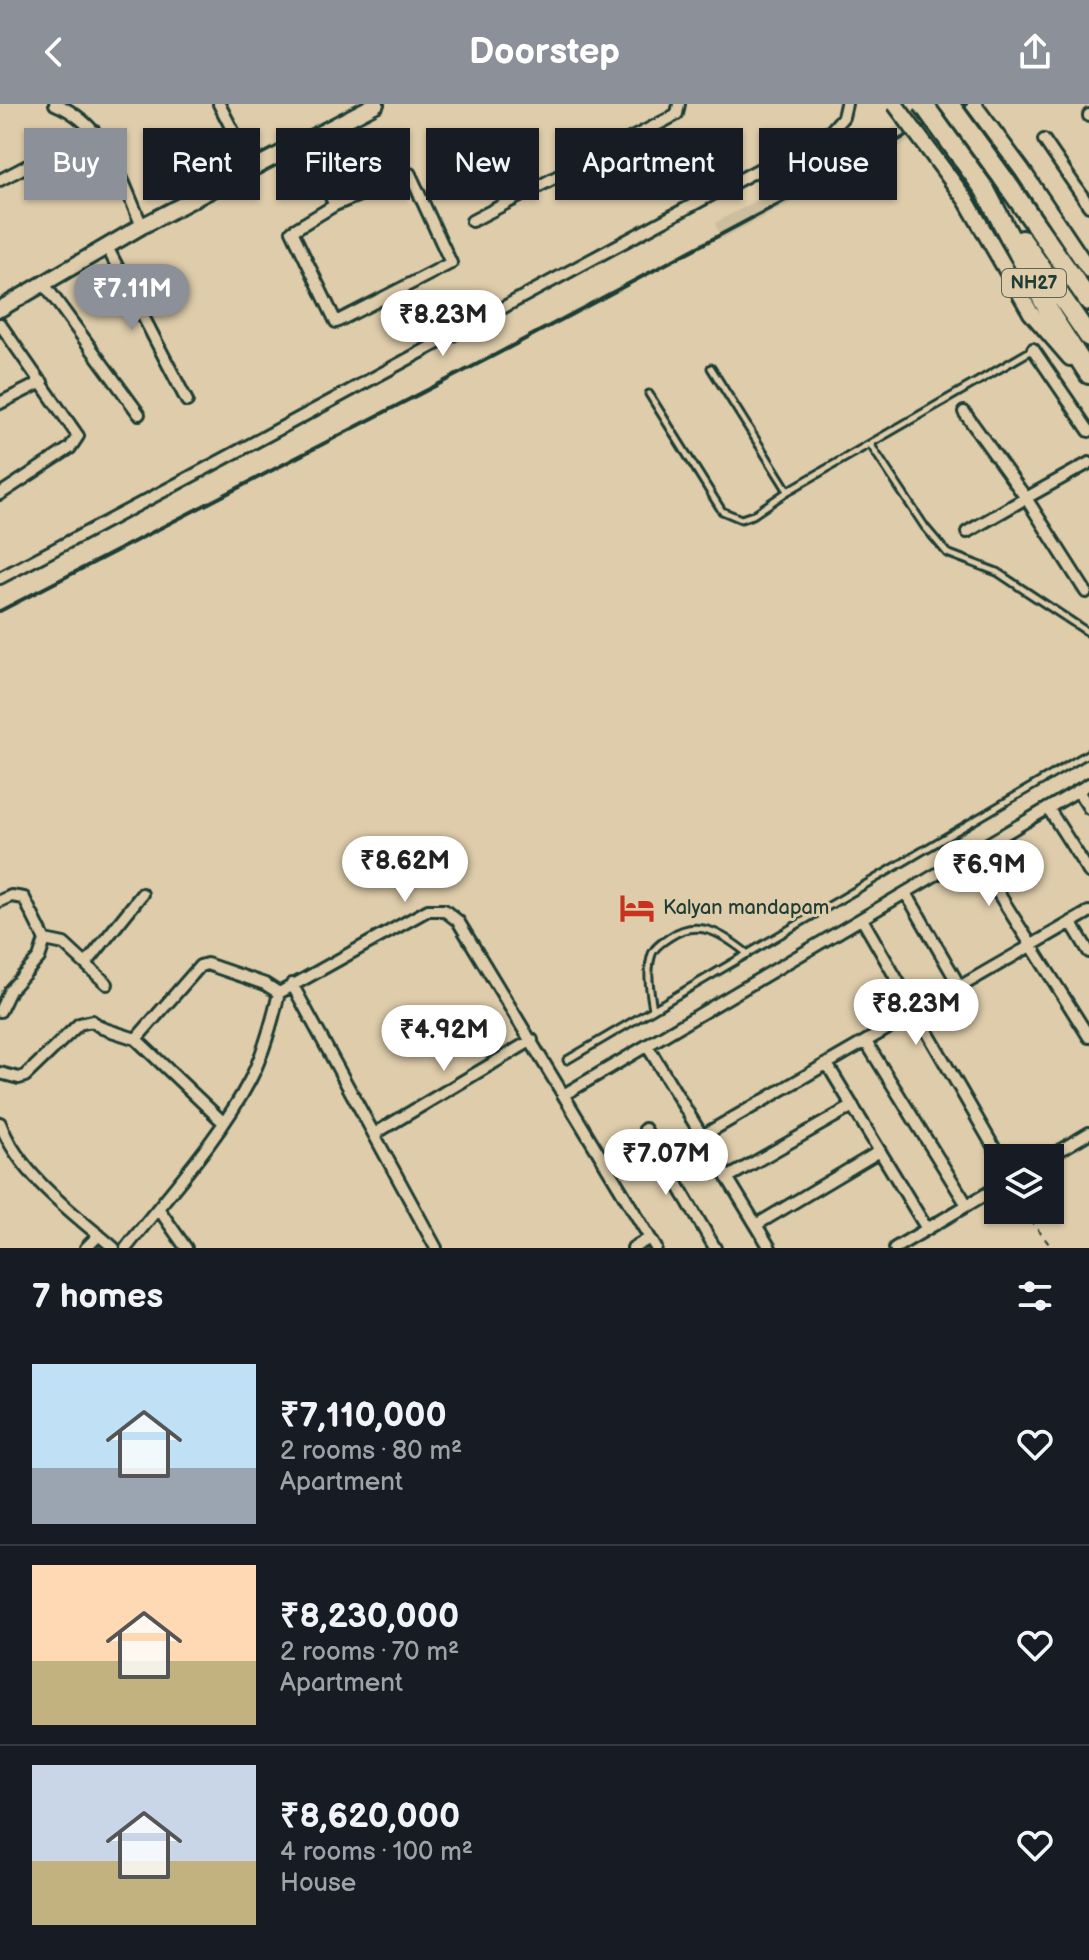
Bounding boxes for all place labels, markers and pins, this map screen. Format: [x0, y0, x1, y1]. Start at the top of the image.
pin: ₹7.11M [67, 264, 197, 332]
pin: ₹8.23M [378, 290, 508, 358]
pin: ₹8.62M [340, 836, 470, 904]
pin: ₹6.9M [933, 840, 1045, 908]
hotel icon: Kalyan mandapam [618, 889, 656, 927]
place label: Kalyan mandapam [663, 896, 829, 920]
pin: ₹8.23M [851, 979, 981, 1047]
pin: ₹4.92M [379, 1005, 509, 1073]
pin: ₹7.07M [601, 1129, 731, 1197]

